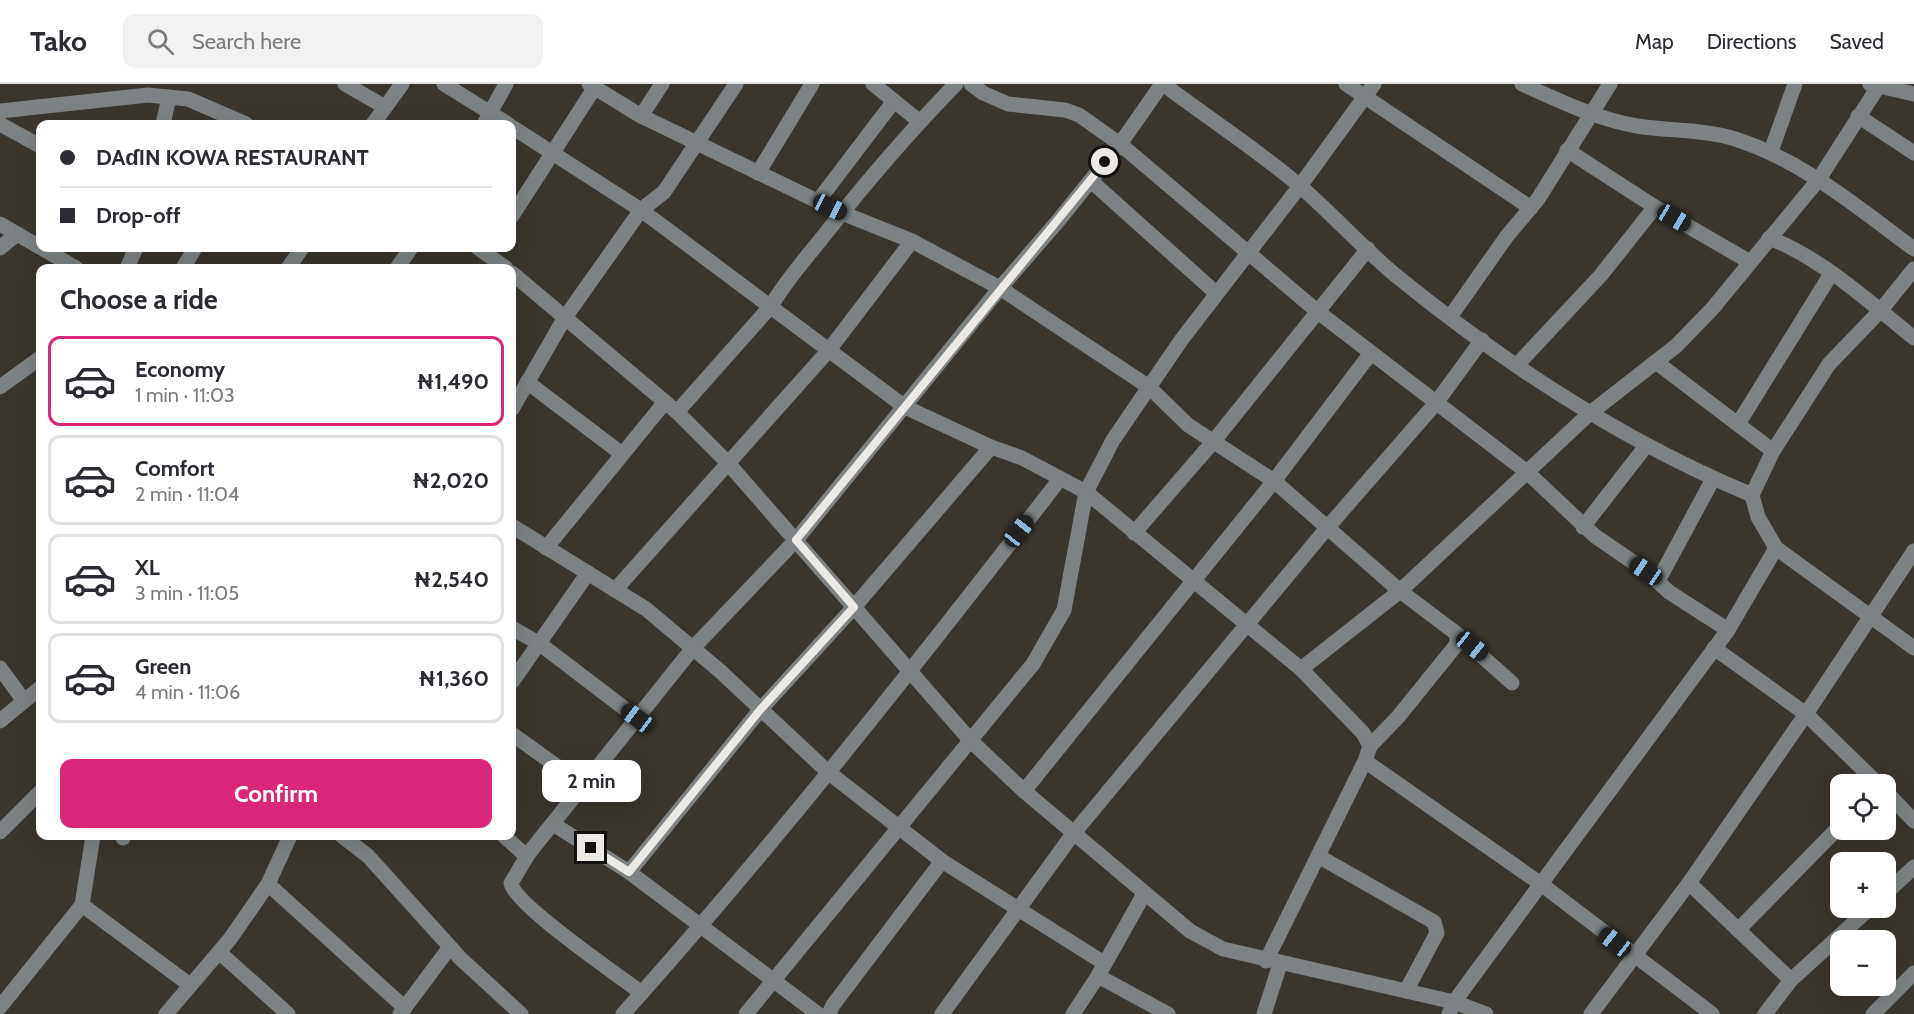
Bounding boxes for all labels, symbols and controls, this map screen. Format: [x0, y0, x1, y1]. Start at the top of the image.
search box [123, 14, 543, 68]
text: Tako [30, 24, 87, 58]
icon: search [144, 25, 177, 58]
text: Search here [192, 28, 301, 55]
text: Map [1635, 29, 1674, 54]
text: Directions [1707, 29, 1796, 54]
text: Saved [1829, 29, 1884, 54]
text: DAɗIN KOWA RESTAURANT [96, 144, 369, 171]
route start [1091, 148, 1118, 175]
car [810, 191, 850, 223]
car [1654, 201, 1694, 235]
text: Drop-off [96, 202, 180, 229]
text: Choose a ride [60, 283, 218, 316]
icon: car [63, 354, 117, 408]
text: Economy [135, 356, 225, 383]
text: ₦1,490 [416, 368, 489, 395]
text: 1 min · 11:03 [135, 383, 235, 407]
icon: car [63, 453, 117, 507]
text: Comfort [135, 455, 214, 482]
text: ₦2,020 [412, 467, 489, 494]
text: 2 min · 11:04 [135, 482, 239, 506]
car [1001, 511, 1037, 551]
icon: car [63, 552, 117, 606]
car [1626, 553, 1666, 589]
text: XL [135, 554, 160, 581]
text: ₦2,540 [413, 566, 489, 593]
text: 3 min · 11:05 [135, 581, 239, 605]
car [1452, 628, 1492, 664]
icon: car [63, 651, 117, 705]
text: Green [135, 653, 191, 680]
text: ₦1,360 [418, 665, 489, 692]
text: 4 min · 11:06 [135, 680, 240, 704]
car [617, 700, 657, 736]
button: Confirm [60, 759, 492, 828]
callout: 2 min [542, 761, 640, 803]
text: 2 min [567, 769, 616, 793]
map controls [1830, 774, 1896, 996]
button: locate [1830, 774, 1896, 840]
route end [577, 834, 604, 861]
button: + [1830, 852, 1896, 918]
car [1595, 924, 1635, 960]
button: − [1830, 930, 1896, 996]

